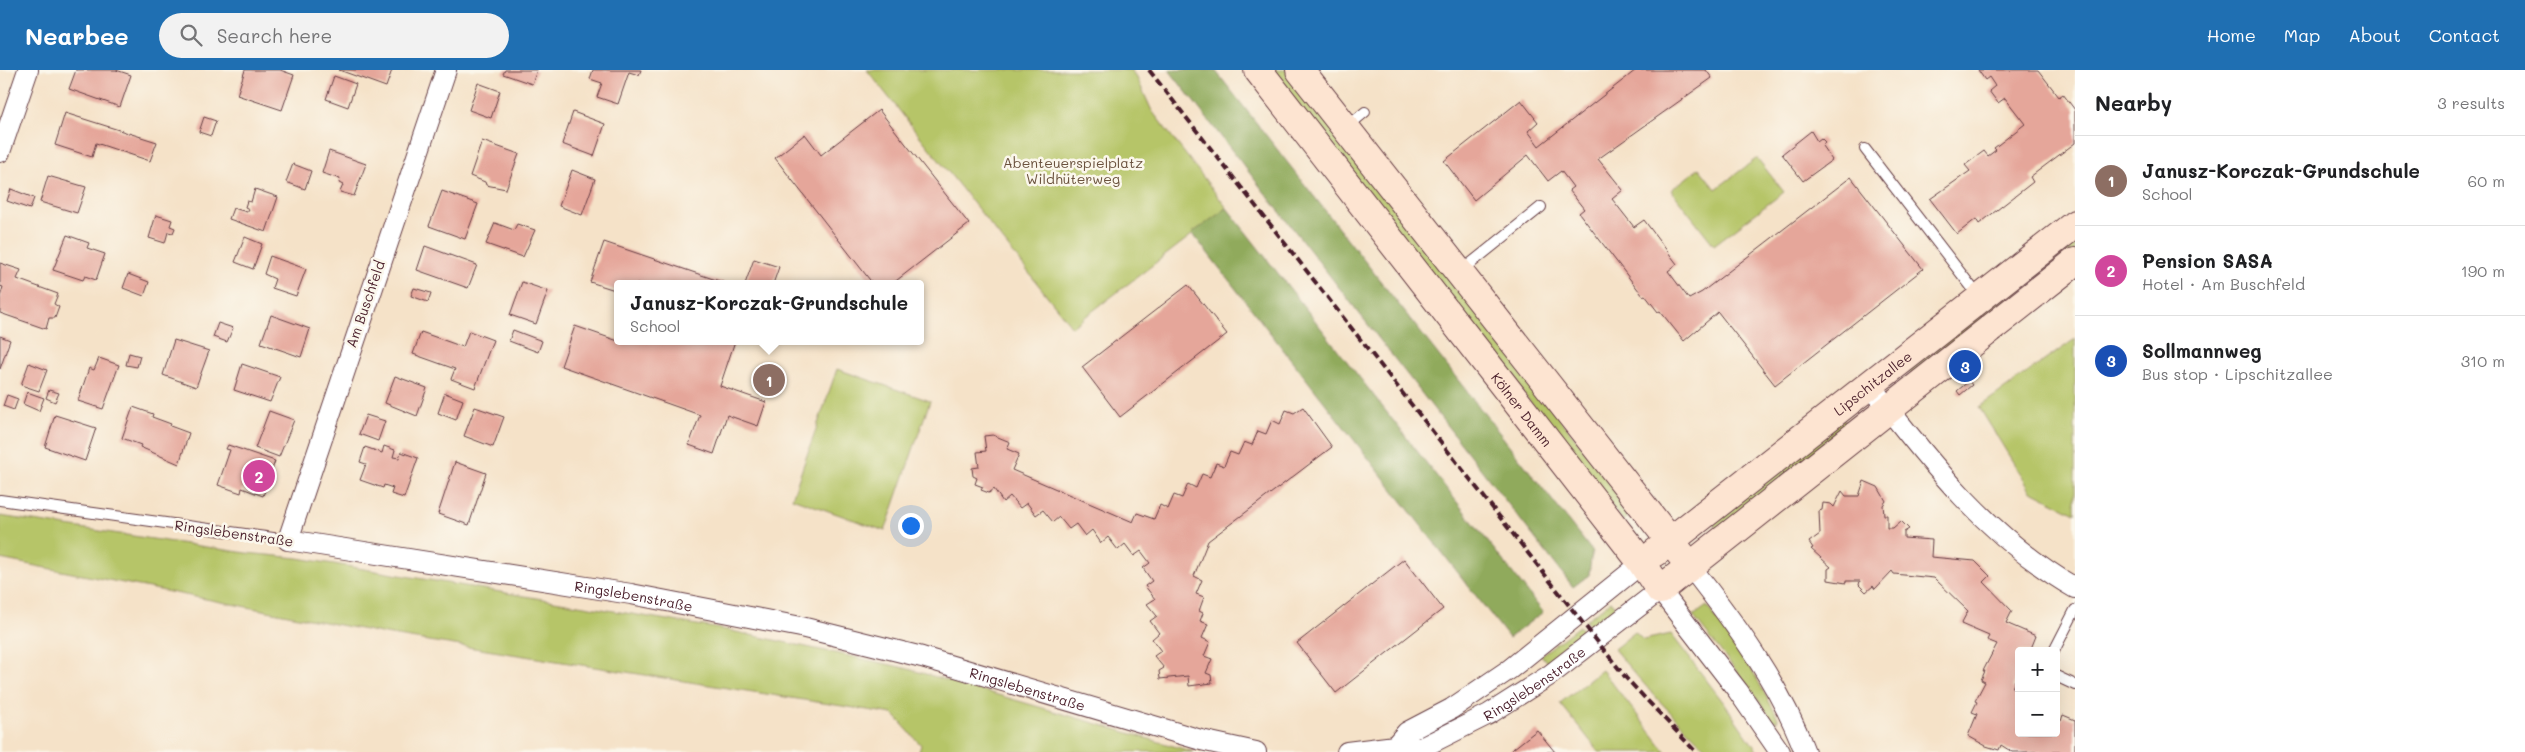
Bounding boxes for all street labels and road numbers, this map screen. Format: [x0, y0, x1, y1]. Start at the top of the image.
street label: Am Buschfeld [341, 258, 389, 350]
street label: Lipschitzallee [1829, 346, 1915, 419]
street label: Kölner Damm [1487, 368, 1557, 450]
street label: Ringslebenstraße [173, 515, 295, 551]
street label: Ringslebenstraße [573, 576, 695, 615]
street label: Ringslebenstraße [1480, 642, 1589, 725]
street label: Ringslebenstraße [967, 662, 1088, 715]

